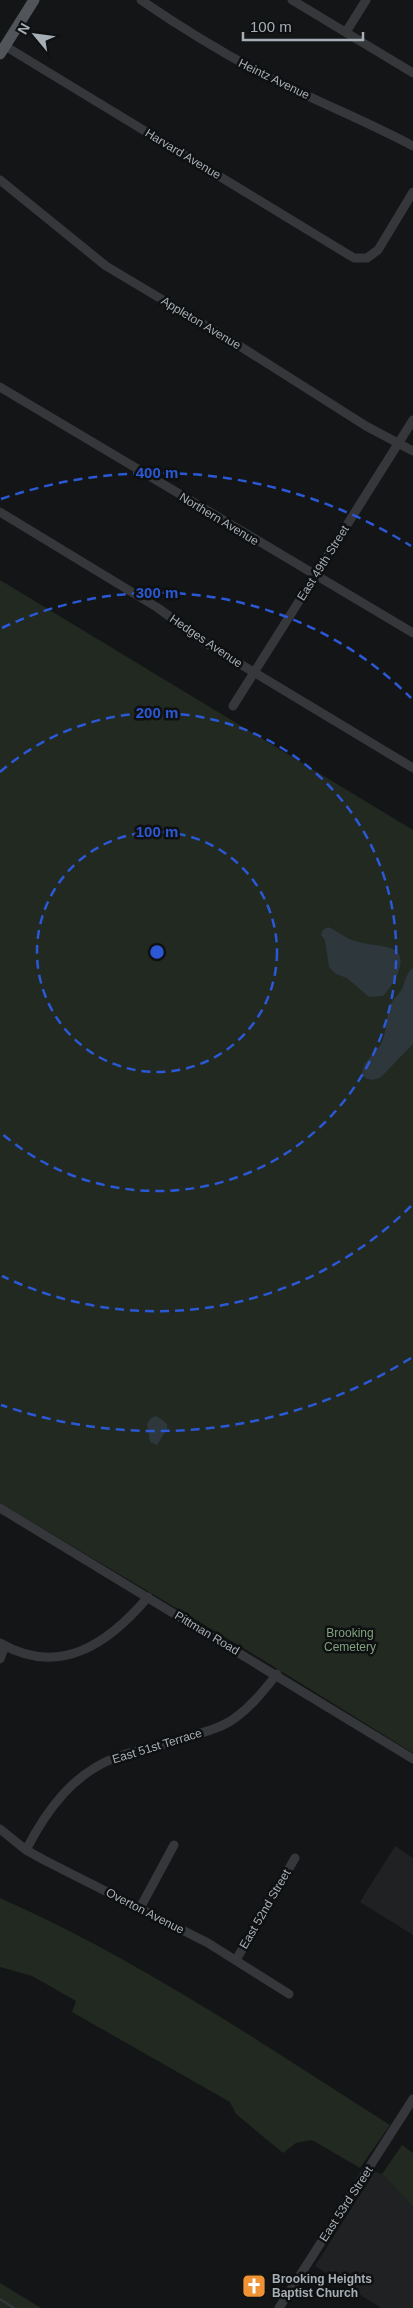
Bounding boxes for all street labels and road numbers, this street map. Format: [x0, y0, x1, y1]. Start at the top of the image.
street label: Heintz Avenue [236, 56, 312, 102]
street label: Harvard Avenue [143, 126, 224, 182]
street label: Appleton Avenue [159, 294, 244, 352]
street label: Northern Avenue [177, 490, 261, 548]
street label: East 49th Street [294, 522, 352, 603]
street label: Hedges Avenue [167, 612, 245, 671]
street label: Pittman Road [172, 1608, 242, 1658]
street label: East 51st Terrace [110, 1726, 204, 1766]
street label: East 52nd Street [237, 1866, 294, 1951]
street label: Overton Avenue [104, 1885, 187, 1937]
street label: East 53rd Street [317, 2163, 376, 2244]

